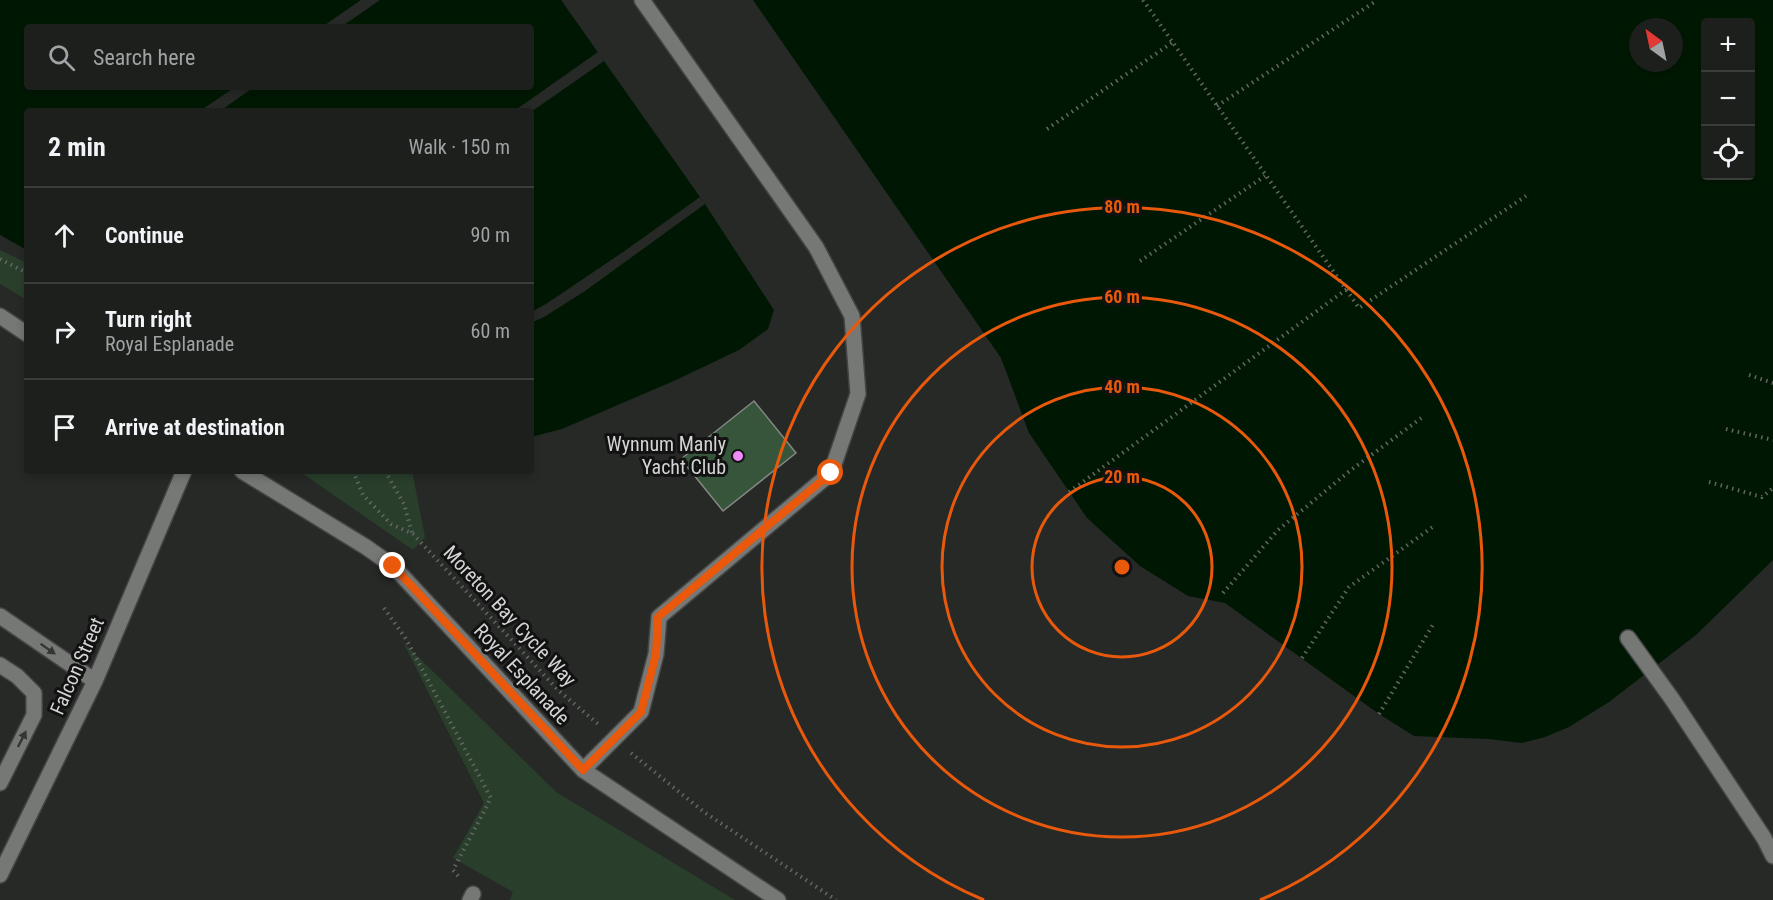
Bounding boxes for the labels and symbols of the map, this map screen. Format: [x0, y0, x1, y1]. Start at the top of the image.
north arrow [1629, 18, 1683, 72]
text: 80 m [1104, 196, 1140, 217]
text: 60 m [1104, 286, 1140, 307]
text: 40 m [1104, 376, 1140, 397]
place label: Wynnum Manly Yacht Club [606, 432, 726, 479]
marker: Wynnum Manly Yacht Club [731, 449, 745, 463]
route start [817, 459, 843, 485]
text: 20 m [1104, 466, 1140, 487]
street label: Moreton Bay Cycle Way [439, 541, 581, 691]
route end [379, 552, 405, 578]
centre of rings [1112, 557, 1132, 577]
street label: Falcon Street [45, 614, 109, 718]
street label: Royal Esplanade [469, 619, 575, 729]
one-way arrow [39, 643, 55, 655]
one-way arrow [17, 730, 27, 747]

